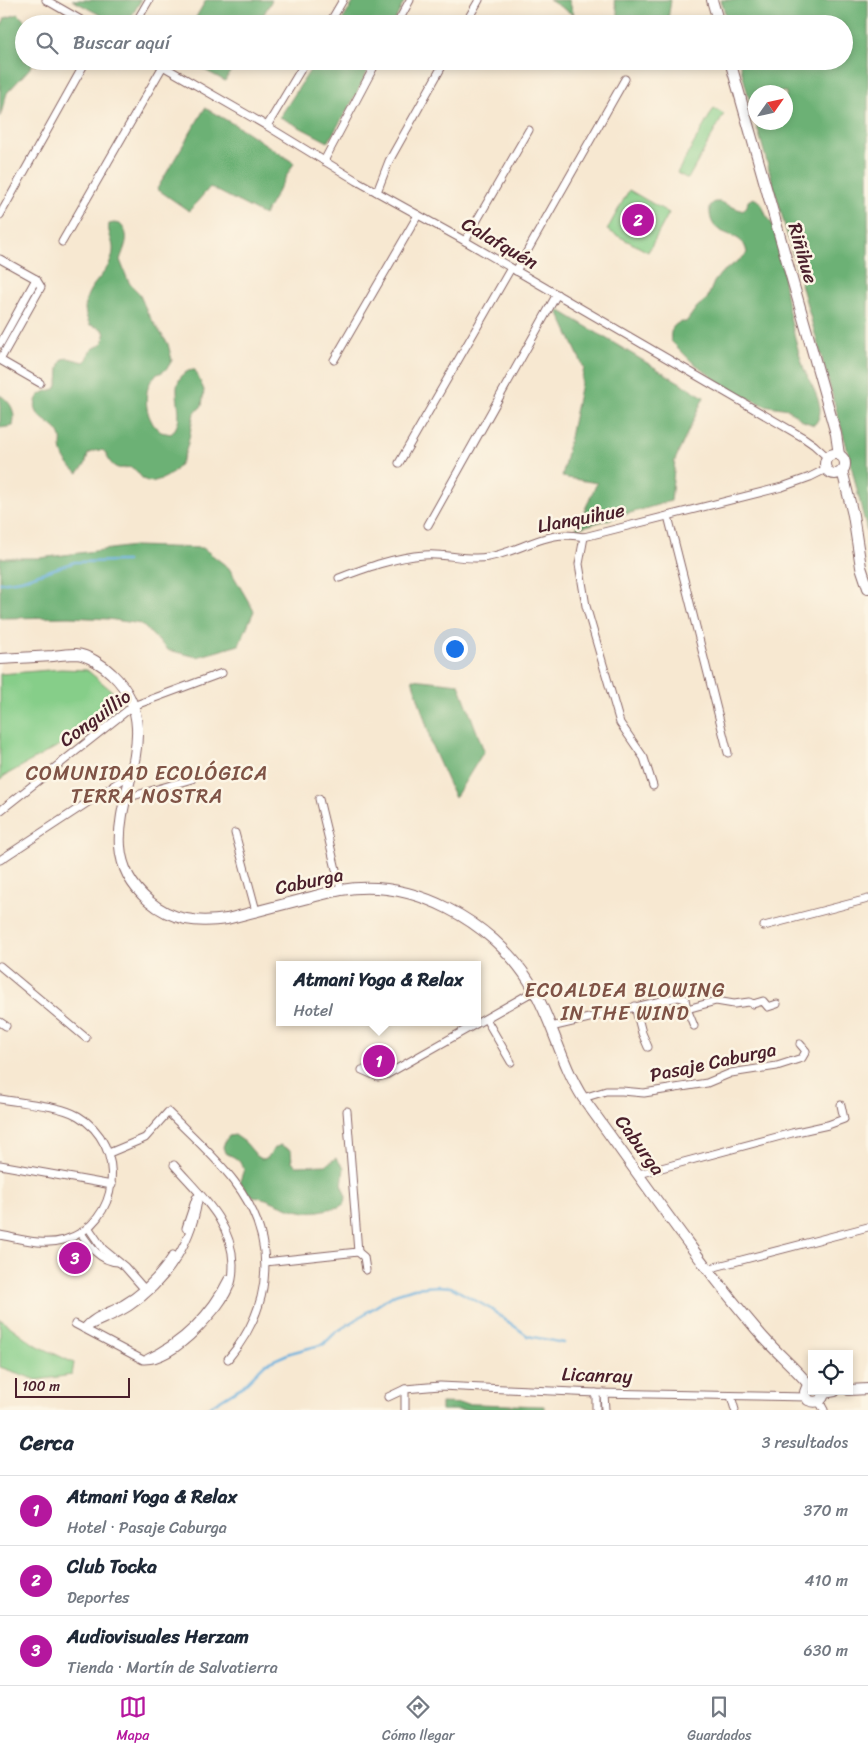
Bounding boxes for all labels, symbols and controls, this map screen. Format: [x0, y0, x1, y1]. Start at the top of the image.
search box [15, 15, 853, 70]
text: Buscar aquí [73, 26, 170, 59]
icon: search [33, 29, 61, 57]
north arrow [748, 85, 793, 130]
pin: 2 [622, 201, 654, 239]
street label: Calafquén [455, 208, 545, 278]
street label: Riñihue [779, 219, 827, 288]
street label: Llanquihue [534, 493, 628, 543]
your location [442, 636, 468, 662]
street label: Conguillio [52, 680, 138, 756]
district label: COMUNIDAD ECOLÓGICA TERRA NOSTRA [26, 756, 268, 814]
street label: Caburga [272, 858, 347, 904]
popup [276, 961, 481, 1026]
text: Atmani Yoga & Relax [293, 963, 464, 996]
district label: ECOALDEA BLOWING IN THE WIND [525, 973, 725, 1031]
text: Hotel [293, 996, 333, 1025]
street label: Pasaje Caburga [647, 1032, 780, 1091]
pin: 1 [363, 1042, 395, 1080]
street label: Caburga [606, 1107, 674, 1183]
pin: 3 [59, 1239, 91, 1277]
map controls [808, 1350, 853, 1395]
button: locate [808, 1350, 853, 1395]
street label: Licanray [561, 1357, 633, 1393]
text: 100 m [22, 1374, 60, 1399]
scale bar [15, 1375, 130, 1398]
text: Cerca [20, 1424, 74, 1462]
text: 3 resultados [762, 1428, 848, 1457]
text: Atmani Yoga & Relax [67, 1480, 237, 1513]
text: 1 [33, 1496, 39, 1525]
text: 370 m [804, 1496, 848, 1525]
text: Hotel · Pasaje Caburga [67, 1513, 227, 1542]
text: Club Tocka [67, 1550, 157, 1583]
text: 2 [31, 1566, 41, 1595]
text: 410 m [805, 1566, 848, 1595]
text: Deportes [67, 1583, 129, 1612]
text: Audiovisuales Herzam [67, 1620, 249, 1653]
text: 3 [32, 1636, 40, 1665]
text: 630 m [804, 1636, 848, 1665]
text: Tienda · Martín de Salvatierra [67, 1653, 278, 1682]
tab: Mapa [116, 1693, 149, 1748]
tab: Cómo llegar [382, 1693, 454, 1748]
tab: Guardados [687, 1693, 752, 1748]

